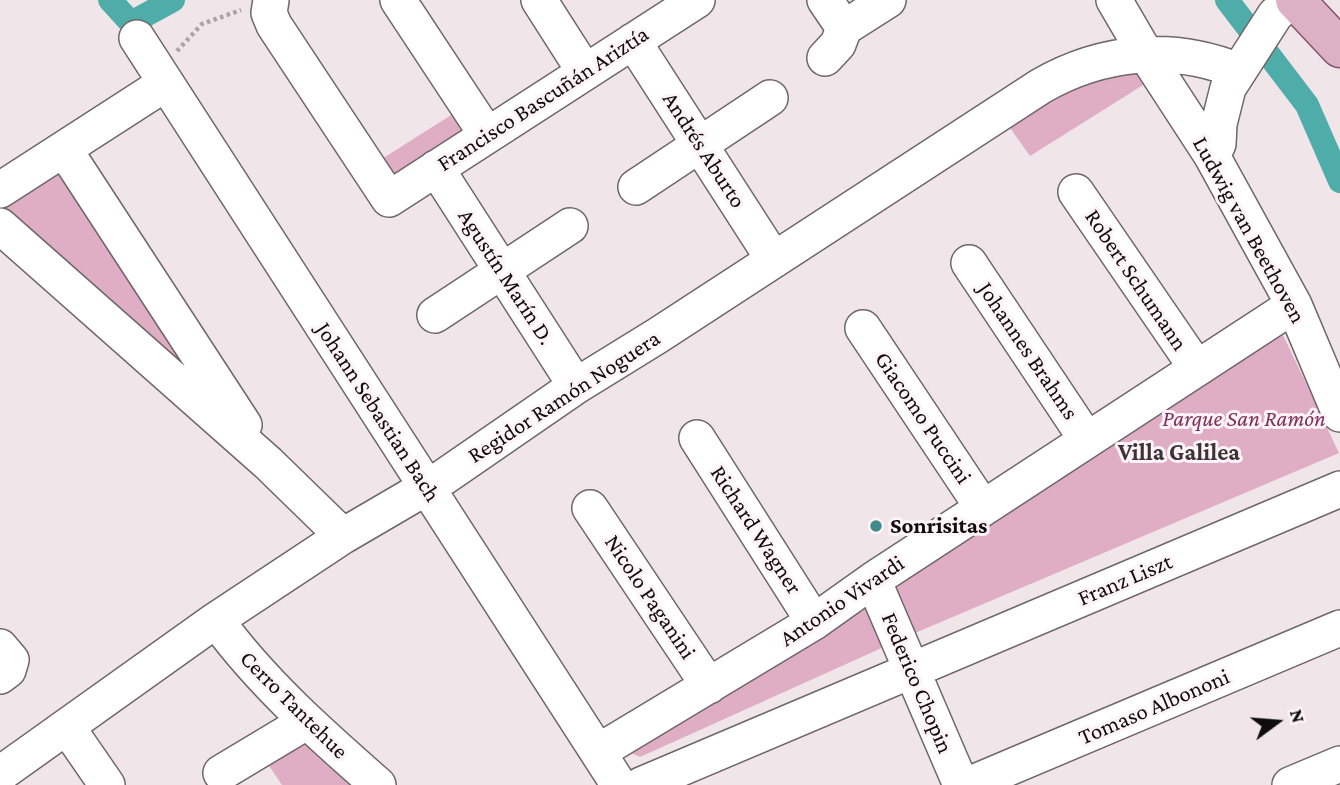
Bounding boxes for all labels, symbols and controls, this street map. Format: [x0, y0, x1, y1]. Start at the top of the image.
street label: Francisco Bascuñán Ariztía [432, 20, 654, 178]
street label: Andrés Aburto [656, 87, 752, 213]
street label: Ludwig van Beethoven [1186, 132, 1312, 328]
street label: Agustín Marín D. [452, 204, 560, 350]
street label: Robert Schumann [1079, 204, 1193, 356]
street label: Johannes Brahms [972, 277, 1084, 425]
street label: Johann Sebastian Bach [310, 317, 446, 507]
street label: Regidor Ramón Noguera [463, 325, 665, 469]
street label: Giacomo Puccini [869, 347, 977, 489]
park label: Parque San Ramón [1162, 405, 1326, 433]
district label: Villa Galilea [1118, 439, 1240, 467]
street label: Richard Wagner [704, 461, 808, 599]
place label: Sonrisitas [890, 512, 987, 540]
marker: Sonrisitas [868, 518, 884, 534]
street label: Nicolo Paganini [598, 530, 702, 664]
street label: Franz Liszt [1074, 548, 1176, 612]
street label: Antonio Vivardi [775, 549, 909, 653]
street label: Federico Chopin [875, 608, 959, 758]
street label: Cerro Tantehue [234, 645, 354, 765]
street label: Tomaso Albononi [1074, 663, 1234, 751]
north arrow [1242, 687, 1312, 757]
text: N [1286, 707, 1310, 725]

